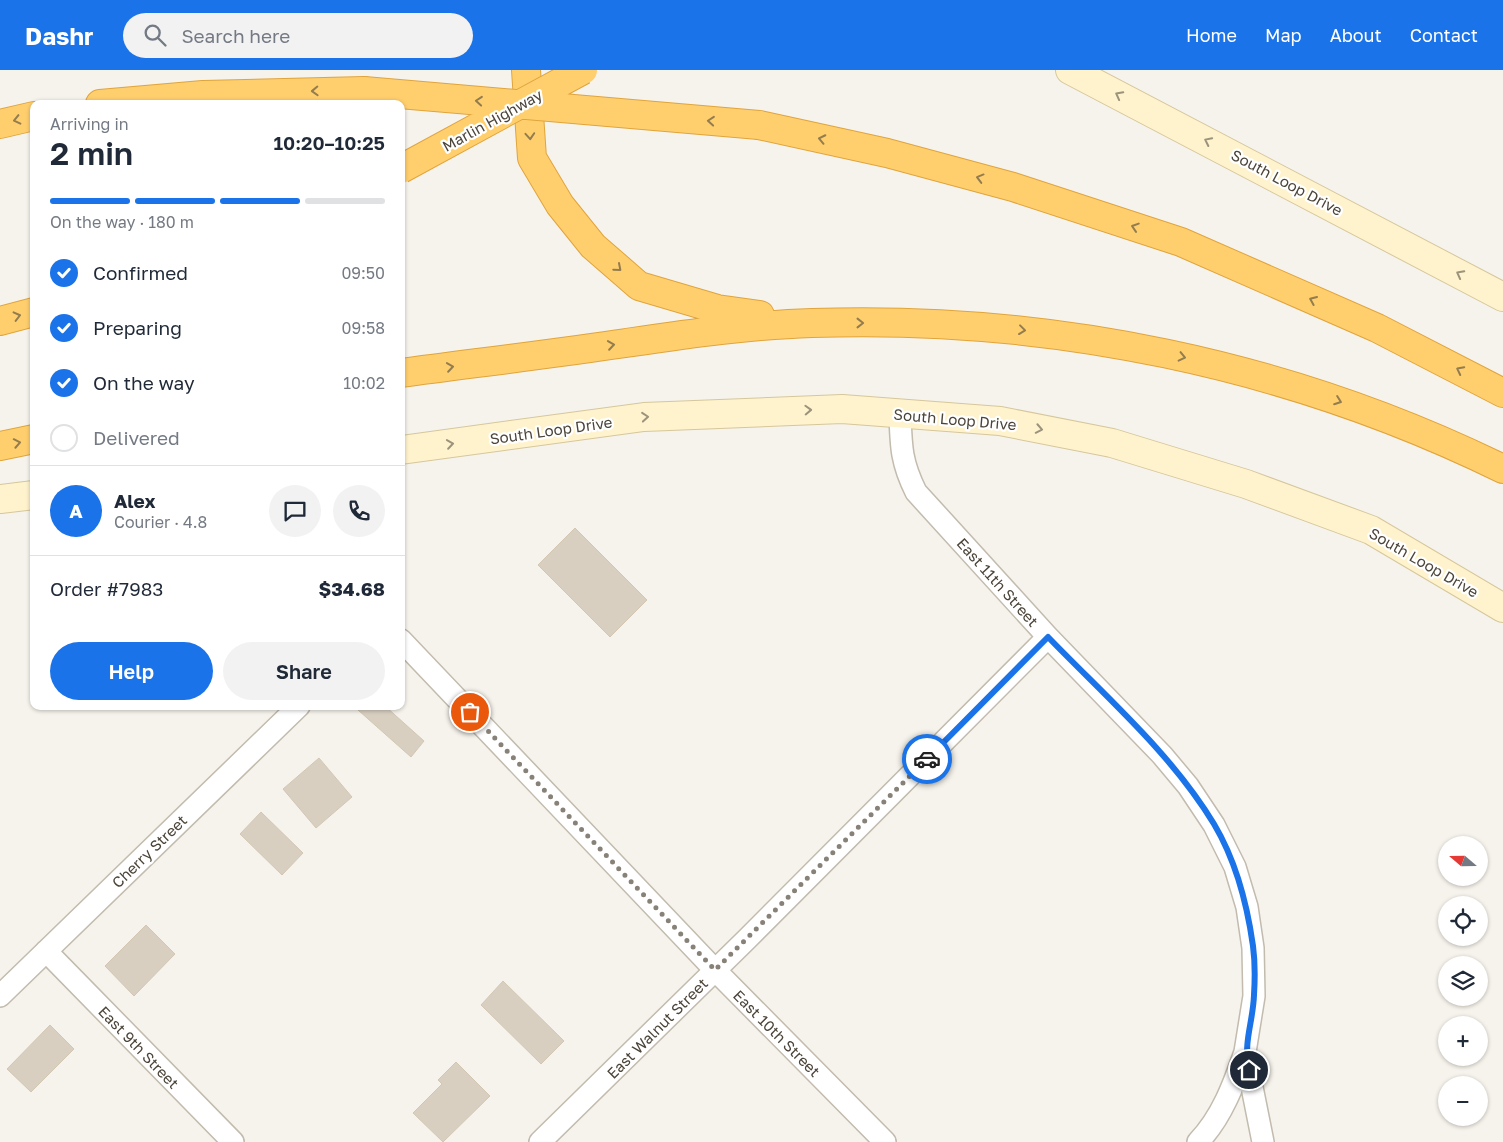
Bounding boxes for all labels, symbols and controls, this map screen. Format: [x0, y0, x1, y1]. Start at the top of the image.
search box [123, 13, 473, 58]
text: Dashr [25, 21, 93, 50]
icon: search [141, 21, 169, 49]
text: Search here [181, 24, 290, 47]
text: Home [1186, 24, 1237, 46]
text: Map [1265, 24, 1302, 46]
text: About [1330, 24, 1382, 46]
text: Contact [1410, 24, 1478, 46]
one-way arrow [311, 85, 319, 96]
street label: Marlin Highway [439, 85, 545, 155]
one-way arrow [1115, 91, 1124, 101]
one-way arrow [475, 96, 483, 107]
one-way arrow [12, 114, 21, 125]
text: Arriving in [50, 114, 129, 134]
one-way arrow [707, 116, 715, 127]
text: 10:20–10:25 [273, 131, 385, 154]
one-way arrow [525, 132, 536, 140]
text: 2 min [50, 134, 133, 172]
one-way arrow [818, 134, 827, 145]
one-way arrow [1204, 137, 1213, 147]
street label: South Loop Drive [1228, 145, 1346, 219]
one-way arrow [975, 173, 984, 184]
text: On the way · 180 m [50, 212, 194, 232]
one-way arrow [1131, 222, 1140, 232]
icon: check [50, 259, 78, 287]
text: Confirmed [93, 261, 188, 284]
one-way arrow [612, 262, 621, 270]
text: 09:50 [341, 263, 385, 283]
one-way arrow [1456, 270, 1465, 280]
one-way arrow [1309, 296, 1318, 307]
one-way arrow [12, 311, 21, 322]
icon: check [50, 314, 78, 342]
text: Preparing [93, 316, 182, 339]
text: 09:58 [342, 318, 385, 338]
one-way arrow [856, 318, 864, 328]
one-way arrow [1017, 325, 1026, 335]
one-way arrow [607, 340, 615, 351]
one-way arrow [1177, 351, 1186, 362]
one-way arrow [446, 362, 454, 373]
one-way arrow [1456, 366, 1465, 376]
icon: check [50, 369, 78, 397]
text: On the way [93, 371, 195, 394]
text: 10:02 [343, 373, 385, 393]
one-way arrow [1333, 395, 1342, 405]
one-way arrow [804, 405, 812, 415]
street label: South Loop Drive [893, 405, 1017, 433]
street label: South Loop Drive [489, 412, 614, 447]
one-way arrow [642, 412, 650, 423]
one-way arrow [1034, 423, 1043, 433]
text: Delivered [93, 426, 180, 449]
one-way arrow [12, 438, 21, 448]
one-way arrow [445, 439, 454, 449]
button: chat [269, 485, 321, 537]
button: phone [333, 485, 385, 537]
text: Alex [114, 489, 155, 512]
text: A [69, 499, 83, 522]
text: Courier · 4.8 [114, 512, 207, 532]
street label: South Loop Drive [1366, 523, 1482, 601]
street label: East 11th Street [953, 534, 1043, 630]
text: Order #7983 [50, 577, 163, 600]
text: $34.68 [318, 577, 385, 600]
button: Help [50, 642, 213, 700]
button: Share [223, 642, 385, 700]
pin [449, 691, 491, 733]
icon: bag [456, 698, 484, 726]
courier [902, 734, 952, 784]
icon: car [913, 745, 941, 773]
street label: Cherry Street [108, 811, 190, 891]
north arrow [1438, 836, 1488, 886]
map controls [1438, 836, 1488, 1126]
button: locate [1438, 896, 1488, 946]
button: layers [1438, 956, 1488, 1006]
street label: East Walnut Street [603, 974, 711, 1082]
street label: East 10th Street [730, 986, 824, 1080]
street label: East 9th Street [95, 1002, 183, 1092]
button: + [1438, 1016, 1488, 1066]
pin [1228, 1049, 1270, 1091]
icon: home [1235, 1056, 1263, 1084]
button: − [1438, 1076, 1488, 1126]

